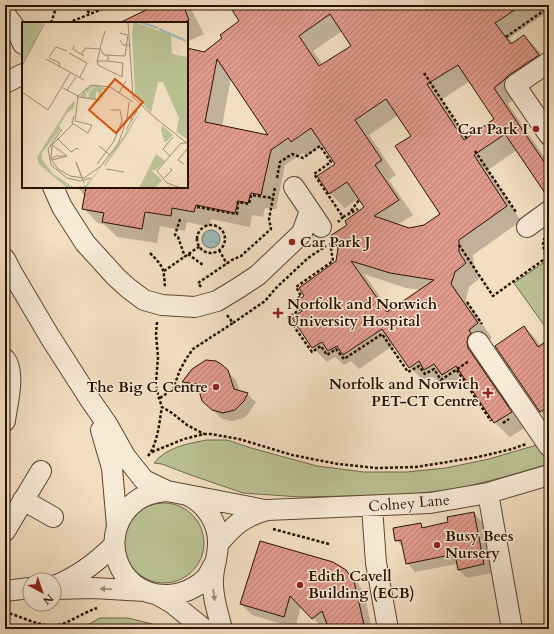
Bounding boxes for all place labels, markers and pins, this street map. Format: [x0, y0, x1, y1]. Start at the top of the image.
place label: Car Park I [457, 119, 528, 139]
marker: Car Park I [531, 124, 541, 134]
place label: Car Park J [300, 232, 371, 252]
marker: Car Park J [287, 237, 297, 247]
place label: Norfolk and Norwich University Hospital [287, 294, 438, 331]
marker: Norfolk and Norwich University Hospital [272, 307, 284, 319]
place label: Norfolk and Norwich PET-CT Centre [329, 374, 480, 411]
place label: The Big C Centre [86, 377, 208, 397]
marker: The Big C Centre [211, 382, 221, 392]
marker: Norfolk and Norwich PET-CT Centre [482, 387, 494, 399]
place label: Busy Bees Nursery [445, 526, 514, 563]
marker: Busy Bees Nursery [432, 540, 442, 550]
place label: Edith Cavell Building (ECB) [308, 566, 415, 603]
marker: Edith Cavell Building (ECB) [295, 580, 305, 590]

